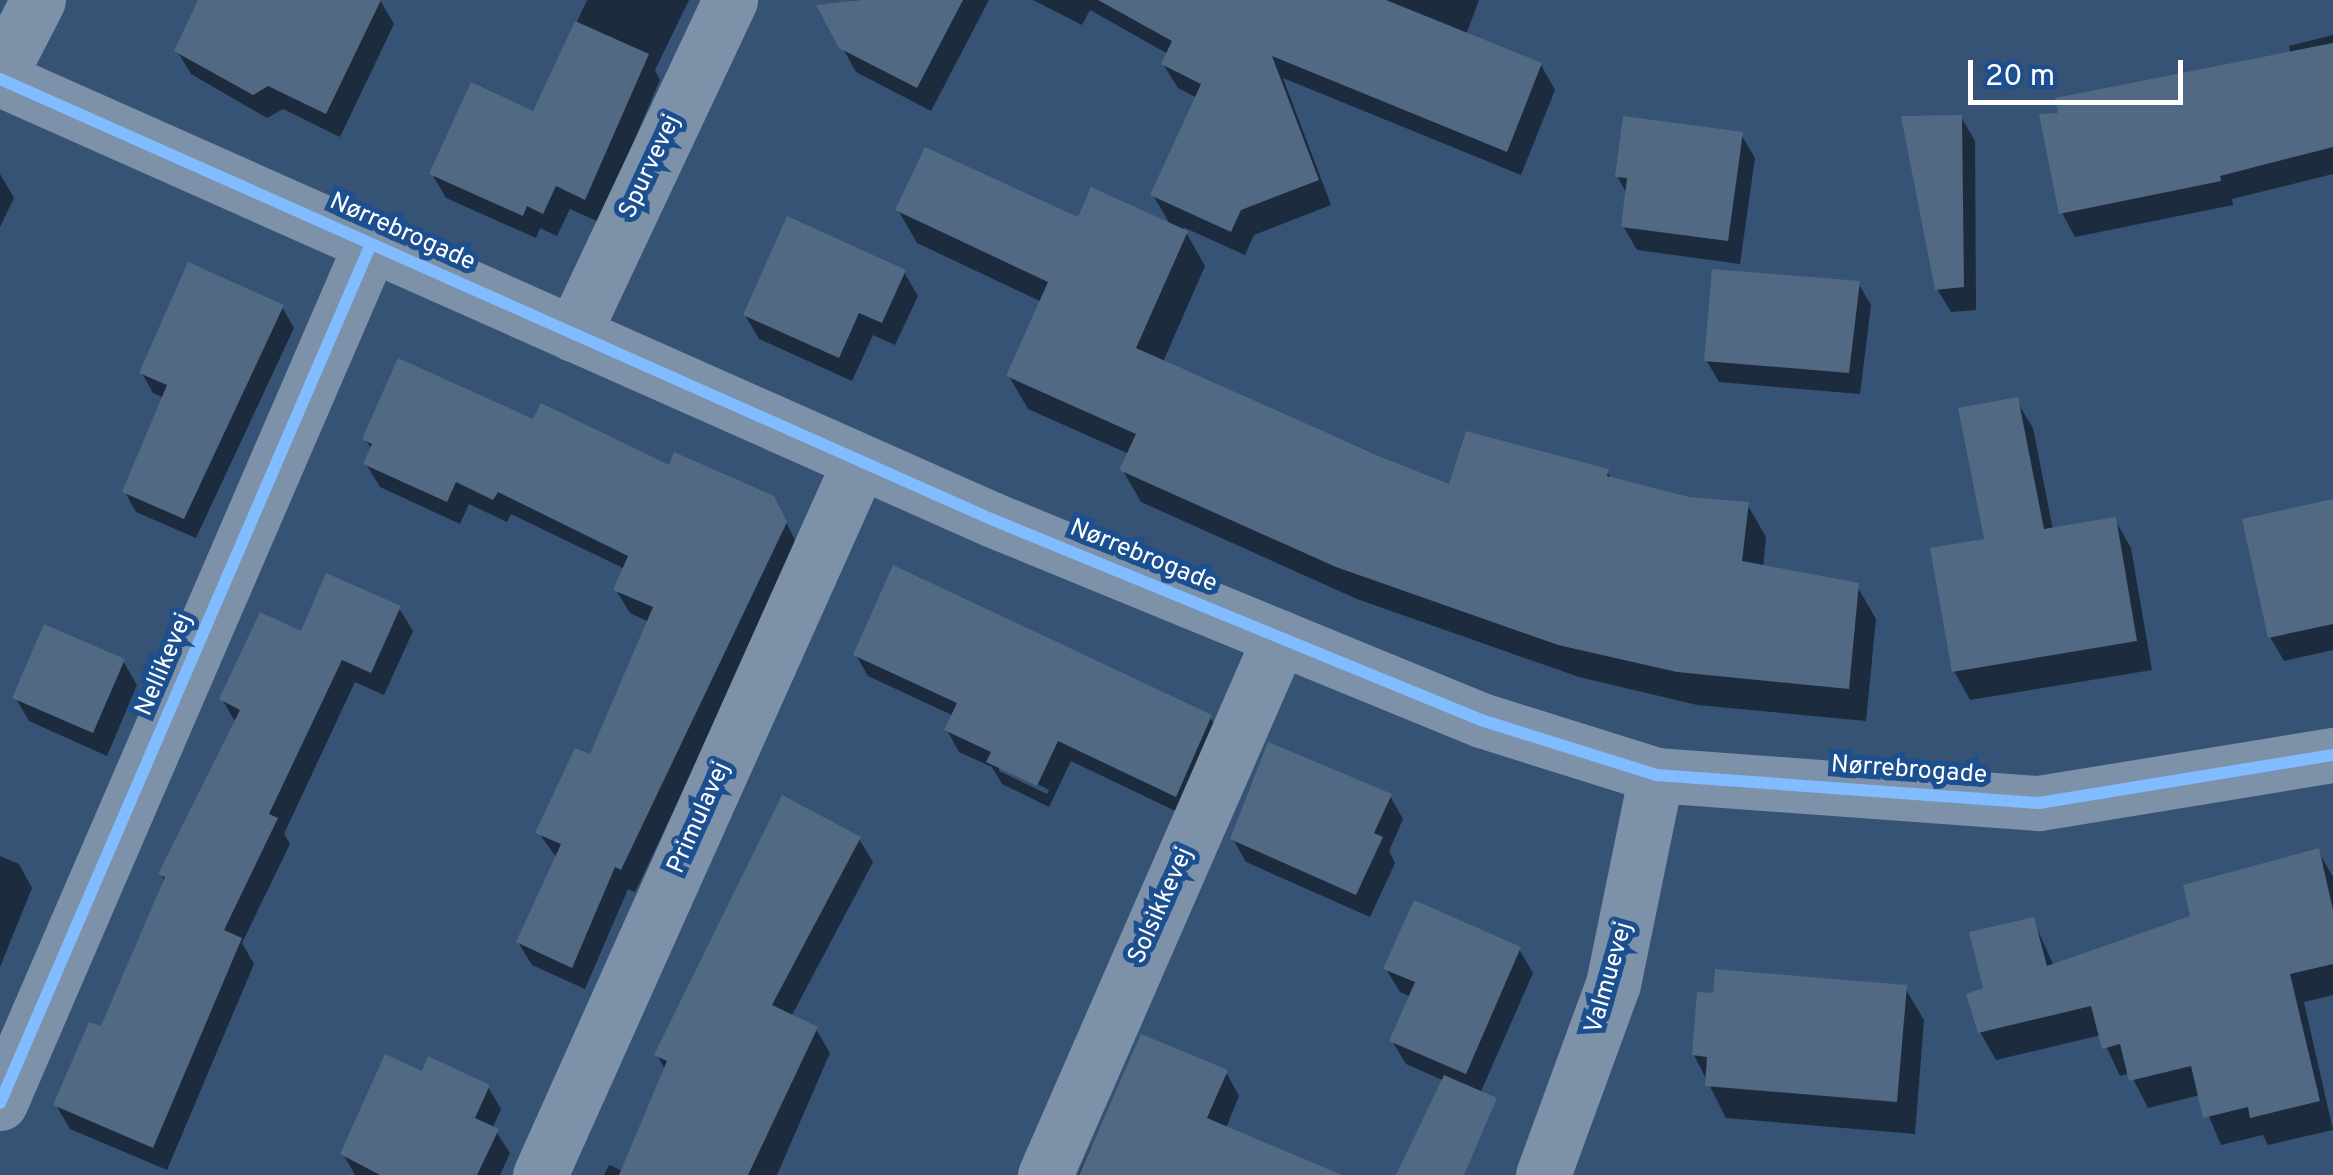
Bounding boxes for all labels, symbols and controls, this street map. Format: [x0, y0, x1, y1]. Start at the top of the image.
scale bar [1973, 40, 2188, 102]
text: 20 m [1985, 59, 2055, 96]
street label: Spurvevej [614, 110, 688, 224]
street label: Nørrebrogade [324, 187, 480, 279]
street label: Nørrebrogade [1065, 514, 1221, 600]
street label: Nellikevej [130, 609, 200, 721]
street label: Nørrebrogade [1830, 751, 1988, 791]
street label: Primulavej [662, 758, 738, 878]
street label: Solsikkevej [1123, 843, 1201, 969]
street label: Valmuevej [1580, 919, 1640, 1037]

